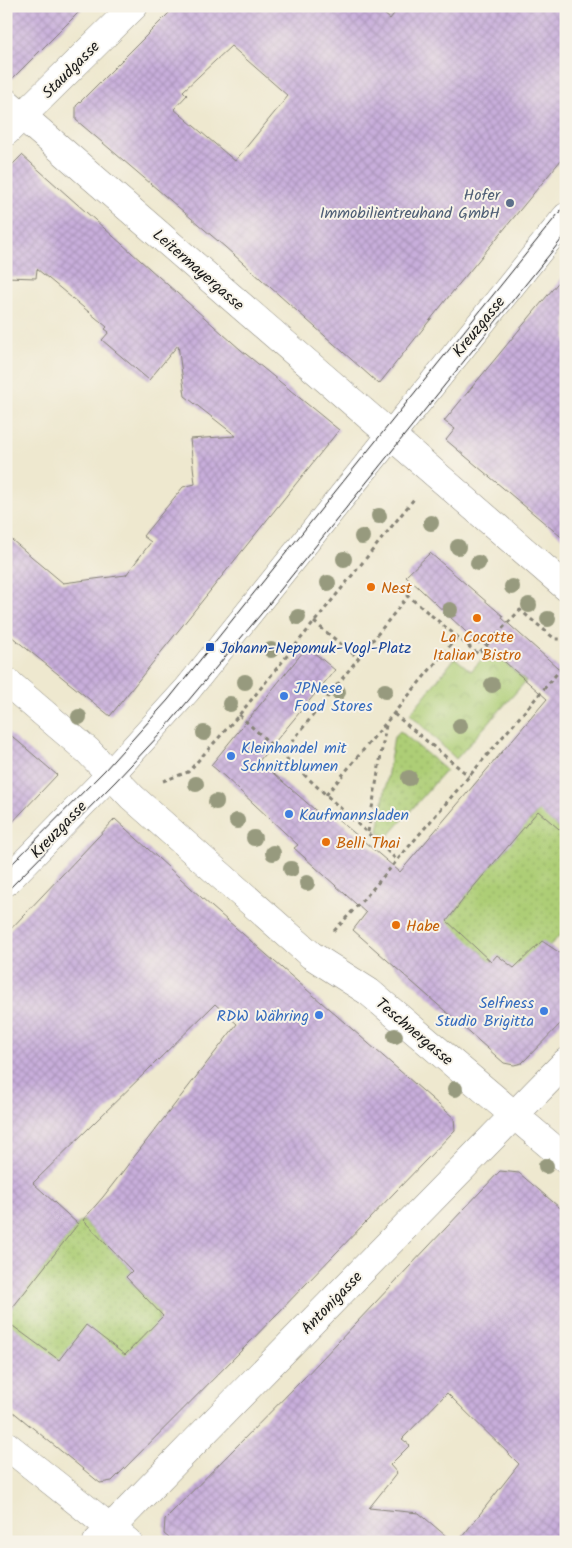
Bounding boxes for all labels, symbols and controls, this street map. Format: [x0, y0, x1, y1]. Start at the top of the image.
street label: Staudgasse [36, 35, 106, 105]
place label: Hofer Immobilientreuhand GmbH [320, 183, 502, 226]
marker: Hofer Immobilientreuhand GmbH [504, 197, 516, 209]
street label: Leitermayergasse [147, 223, 249, 317]
street label: Kreuzgasse [447, 291, 512, 363]
place label: Nest [381, 576, 413, 601]
marker: Nest [365, 581, 377, 593]
marker: La Cocotte Italian Bistro [471, 612, 483, 624]
place label: La Cocotte Italian Bistro [433, 625, 521, 668]
place label: Johann-Nepomuk-Vogl-Platz [220, 636, 411, 661]
marker: Johann-Nepomuk-Vogl-Platz [204, 641, 216, 653]
place label: JPNese Food Stores [294, 676, 373, 719]
marker: JPNese Food Stores [278, 690, 290, 702]
place label: Kleinhandel mit Schnittblumen [241, 736, 348, 779]
marker: Kleinhandel mit Schnittblumen [225, 750, 237, 762]
street label: Kreuzgasse [25, 795, 93, 865]
place label: Kaufmannsladen [299, 803, 409, 828]
marker: Kaufmannsladen [283, 808, 295, 820]
place label: Belli Thai [336, 831, 401, 856]
marker: Belli Thai [320, 836, 332, 848]
place label: Habe [406, 914, 440, 939]
marker: Habe [390, 919, 402, 931]
place label: Selfness Studio Brigitta [436, 991, 534, 1034]
street label: Teschnergasse [370, 992, 459, 1072]
place label: RDW Währing [217, 1004, 309, 1029]
marker: Selfness Studio Brigitta [538, 1005, 550, 1017]
marker: RDW Währing [313, 1009, 325, 1021]
street label: Antonigasse [295, 1266, 369, 1340]

